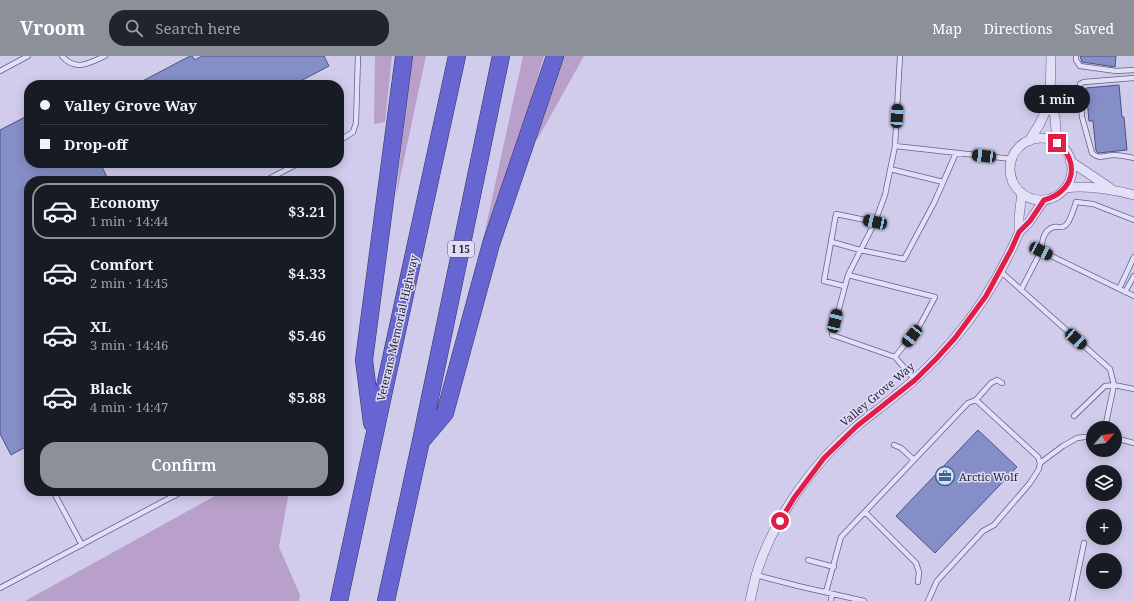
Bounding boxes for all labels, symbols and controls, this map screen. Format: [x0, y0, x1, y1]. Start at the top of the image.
search box [109, 10, 389, 46]
text: Vroom [20, 15, 85, 41]
icon: search [123, 17, 145, 39]
text: Search here [155, 18, 240, 38]
text: Map [932, 19, 962, 38]
text: Directions [984, 19, 1052, 38]
text: Saved [1074, 19, 1114, 38]
callout: 1 min [1024, 85, 1090, 113]
text: 1 min [1039, 90, 1075, 108]
text: Valley Grove Way [64, 95, 197, 115]
car [890, 104, 904, 128]
text: Drop-off [64, 134, 128, 154]
route end [1048, 134, 1066, 152]
car [971, 149, 997, 163]
text: Economy [90, 192, 159, 212]
icon: car [42, 193, 78, 229]
text: $3.21 [288, 201, 326, 221]
text: 1 min · 14:44 [90, 212, 168, 230]
car [862, 214, 888, 230]
car [1028, 240, 1054, 262]
road number: I 15 [448, 241, 474, 257]
street label: Veterans Memorial Highway [373, 253, 421, 402]
text: Comfort [90, 254, 153, 274]
icon: car [42, 255, 78, 291]
text: $4.33 [288, 263, 326, 283]
text: 2 min · 14:45 [90, 274, 168, 292]
car [826, 308, 844, 334]
text: XL [90, 316, 111, 336]
icon: car [42, 317, 78, 353]
car [900, 323, 924, 349]
text: $5.46 [288, 325, 326, 345]
car [1063, 327, 1089, 351]
text: 3 min · 14:46 [90, 336, 168, 354]
street label: Valley Grove Way [837, 358, 918, 429]
text: Black [90, 378, 132, 398]
icon: car [42, 379, 78, 415]
text: $5.88 [288, 387, 326, 407]
text: 4 min · 14:47 [90, 398, 168, 416]
north arrow [1086, 421, 1122, 457]
map controls [1086, 421, 1122, 589]
button: Confirm [40, 442, 328, 488]
office icon: Arctic Wolf [934, 465, 956, 487]
button: layers [1086, 465, 1122, 501]
place label: Arctic Wolf [959, 469, 1019, 484]
button: + [1086, 509, 1122, 545]
route start [771, 512, 789, 530]
button: − [1086, 553, 1122, 589]

